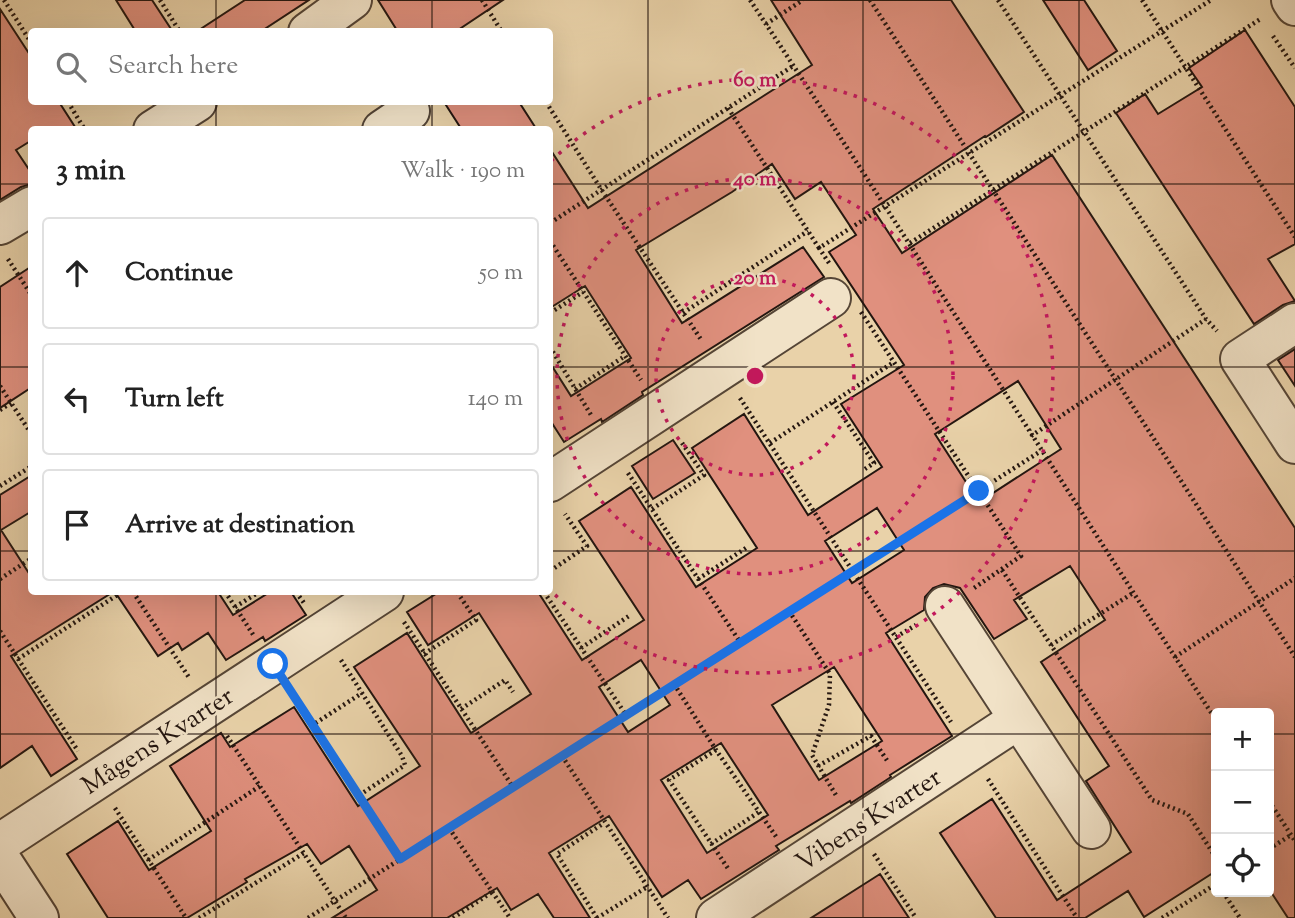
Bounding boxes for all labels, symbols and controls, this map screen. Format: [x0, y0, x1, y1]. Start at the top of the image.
search box [28, 28, 553, 105]
icon: search [52, 48, 90, 86]
text: Search here [108, 48, 238, 85]
text: 60 m [733, 66, 777, 96]
text: 3 min [56, 150, 126, 193]
text: Walk · 190 m [401, 155, 525, 188]
text: 40 m [732, 165, 777, 195]
icon: ahead [58, 254, 96, 292]
text: Continue [125, 255, 233, 292]
text: 50 m [479, 257, 523, 290]
text: 20 m [734, 264, 777, 294]
centre of rings [743, 364, 767, 388]
icon: left [58, 380, 96, 418]
text: Turn left [125, 381, 224, 418]
text: 140 m [468, 383, 523, 416]
route end [963, 475, 994, 506]
icon: arrive [58, 506, 96, 544]
text: Arrive at destination [125, 507, 355, 544]
route start [257, 648, 288, 679]
street label: Mågens Kvarter [75, 679, 242, 805]
map controls [1211, 708, 1274, 897]
button: + [1211, 708, 1274, 771]
street label: Vibens Kvarter [789, 760, 950, 882]
button: − [1211, 771, 1274, 834]
button: locate [1211, 834, 1274, 897]

